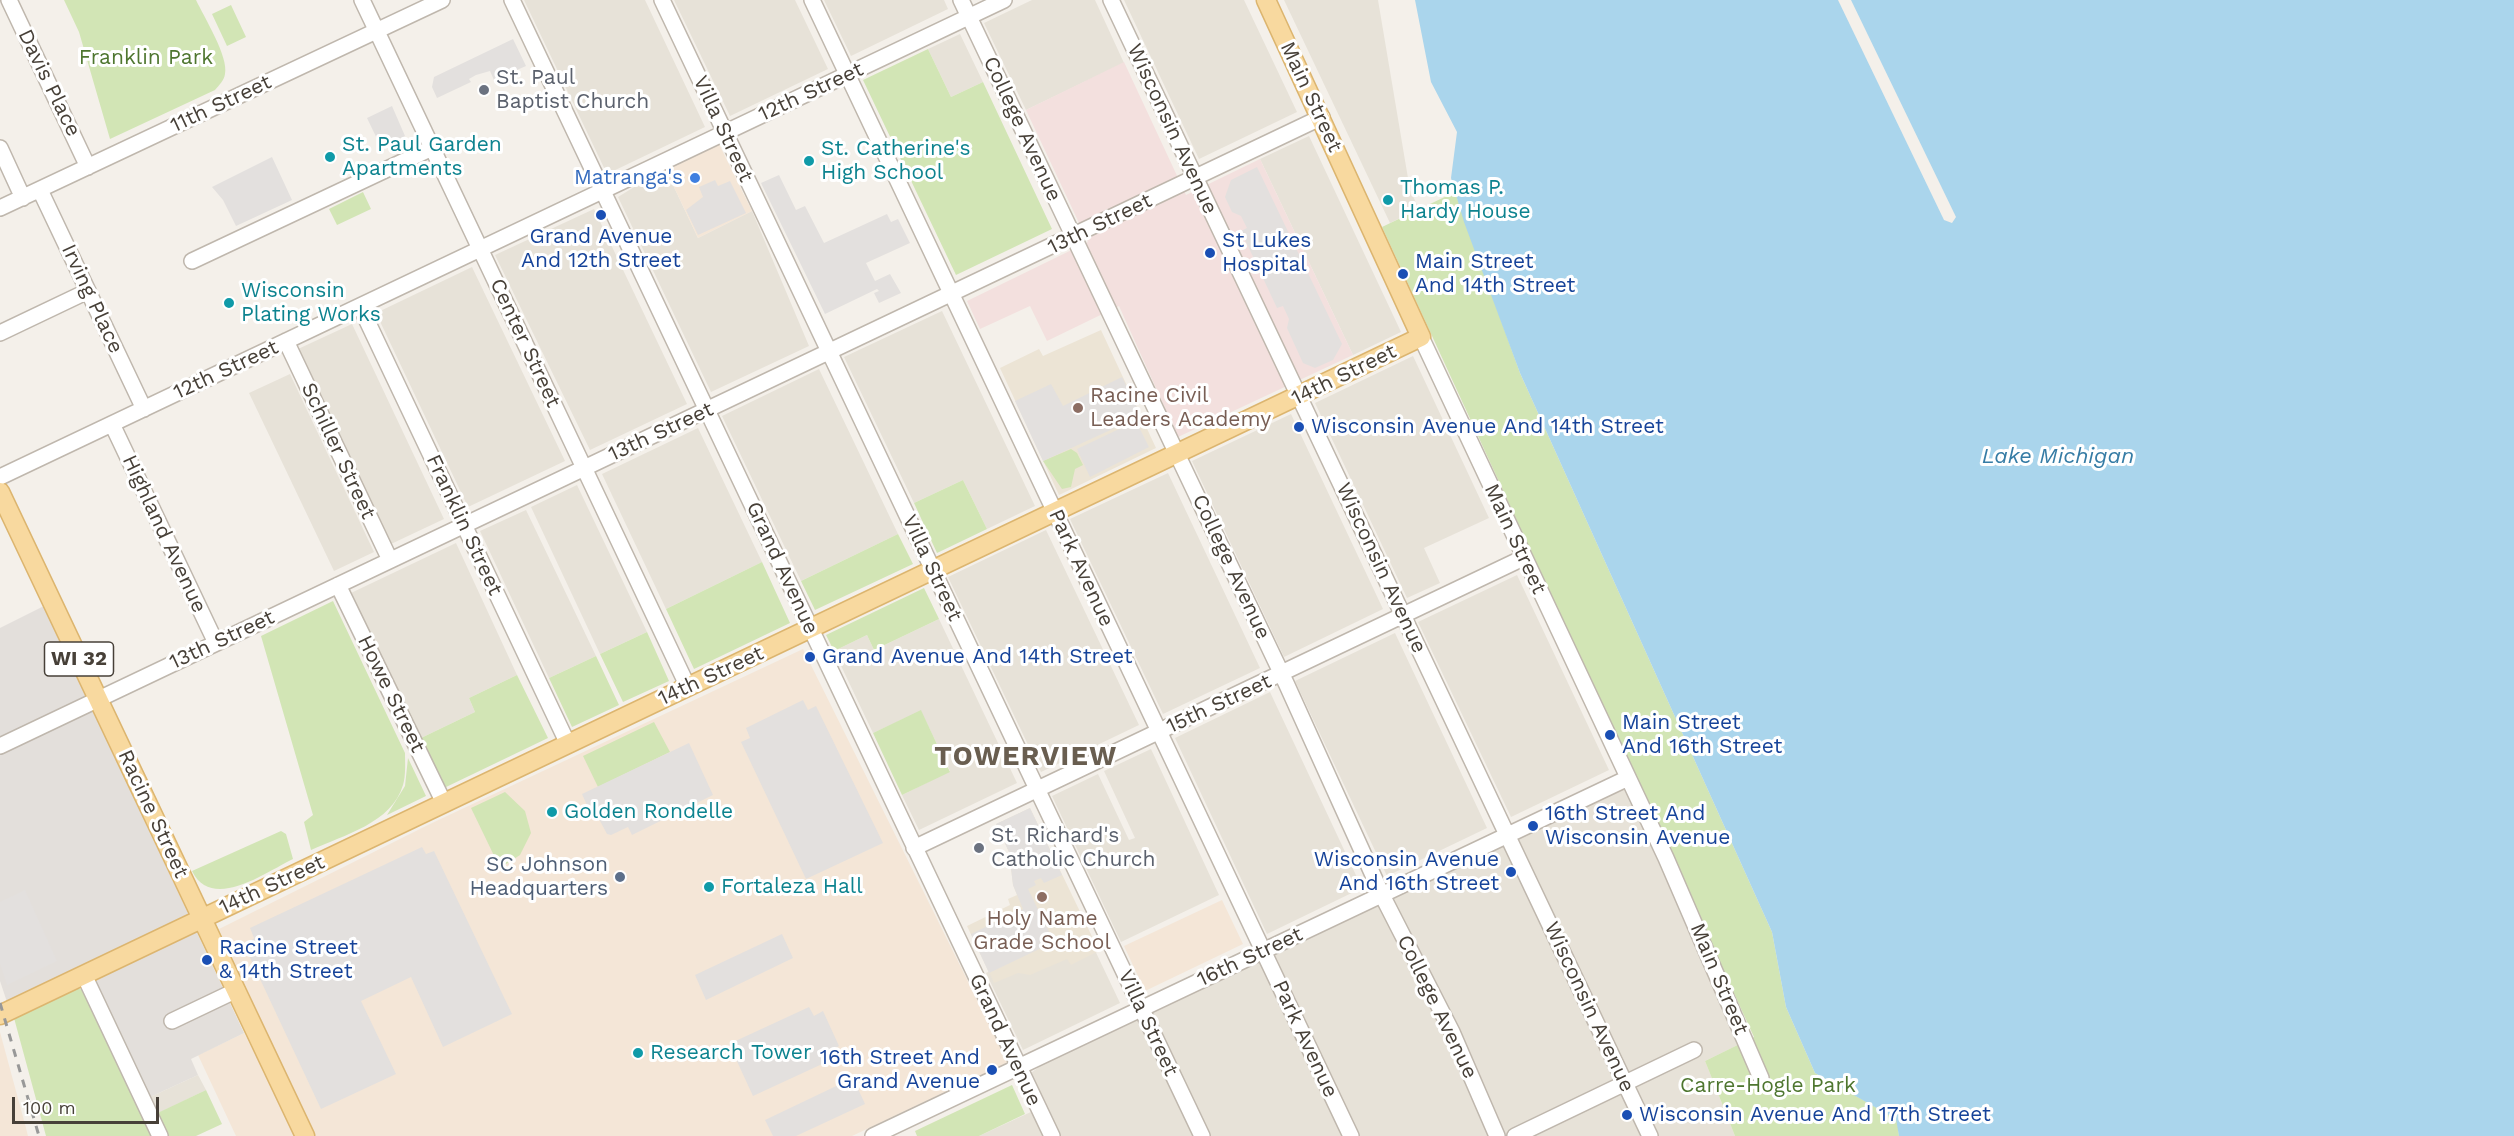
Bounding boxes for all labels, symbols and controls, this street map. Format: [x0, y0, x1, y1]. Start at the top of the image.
street label: Davis Place [12, 25, 86, 141]
street label: Main Street [1275, 38, 1347, 156]
street label: Wisconsin Avenue [1121, 40, 1223, 218]
park label: Franklin Park [79, 45, 213, 71]
street label: College Avenue [977, 53, 1067, 205]
street label: 12th Street [755, 57, 867, 127]
place label: St. Paul Baptist Church [496, 65, 649, 115]
street label: 11th Street [166, 70, 276, 138]
street label: Villa Street [687, 72, 759, 186]
marker: St. Paul Baptist Church [477, 83, 491, 97]
place label: St. Paul Garden Apartments [342, 132, 502, 182]
place label: St. Catherine's High School [821, 136, 970, 186]
marker: St. Paul Garden Apartments [323, 150, 337, 164]
marker: St. Catherine's High School [802, 154, 816, 168]
place label: Matranga's [574, 165, 683, 191]
marker: Matranga's [688, 171, 702, 185]
place label: Thomas P. Hardy House [1400, 175, 1531, 225]
street label: 13th Street [1044, 188, 1156, 260]
marker: Thomas P. Hardy House [1381, 193, 1395, 207]
marker: Grand Avenue And 12th Street [594, 208, 608, 222]
place label: Grand Avenue And 12th Street [521, 224, 681, 274]
place label: St Lukes Hospital [1222, 228, 1311, 278]
street label: Irving Place [56, 240, 128, 358]
marker: St Lukes Hospital [1203, 246, 1217, 260]
place label: Main Street And 14th Street [1415, 249, 1575, 299]
marker: Main Street And 14th Street [1396, 267, 1410, 281]
street label: Center Street [484, 275, 566, 411]
place label: Wisconsin Plating Works [241, 278, 381, 328]
marker: Wisconsin Plating Works [222, 296, 236, 310]
street label: 12th Street [170, 335, 282, 405]
street label: 14th Street [1288, 339, 1400, 411]
street label: Schiller Street [295, 379, 381, 523]
place label: Racine Civil Leaders Academy [1090, 383, 1271, 433]
street label: 13th Street [605, 397, 717, 467]
marker: Racine Civil Leaders Academy [1071, 401, 1085, 415]
place label: Wisconsin Avenue And 14th Street [1311, 414, 1664, 440]
marker: Wisconsin Avenue And 14th Street [1292, 420, 1306, 434]
water label: Lake Michigan [1982, 444, 2134, 470]
street label: Highland Avenue [116, 451, 212, 617]
street label: Franklin Street [420, 451, 508, 599]
street label: Wisconsin Avenue [1330, 479, 1432, 657]
street label: Main Street [1479, 480, 1551, 598]
street label: College Avenue [1186, 491, 1276, 643]
street label: Grand Avenue [740, 498, 824, 638]
street label: Park Avenue [1043, 505, 1119, 631]
street label: Villa Street [896, 511, 968, 625]
street label: 13th Street [166, 605, 278, 675]
street label: Howe Street [352, 631, 430, 757]
street label: 14th Street [654, 641, 768, 711]
road number: WI 32 [44, 642, 113, 676]
place label: Grand Avenue And 14th Street [822, 644, 1133, 670]
marker: Grand Avenue And 14th Street [803, 650, 817, 664]
street label: 15th Street [1163, 669, 1275, 739]
place label: Main Street And 16th Street [1622, 710, 1782, 760]
marker: Main Street And 16th Street [1603, 728, 1617, 742]
district label: TOWERVIEW [934, 741, 1118, 773]
street label: Racine Street [112, 746, 194, 882]
place label: Golden Rondelle [564, 799, 733, 825]
place label: 16th Street And Wisconsin Avenue [1545, 801, 1730, 851]
marker: Golden Rondelle [545, 805, 559, 819]
marker: 16th Street And Wisconsin Avenue [1526, 819, 1540, 833]
place label: St. Richard's Catholic Church [991, 823, 1156, 873]
marker: St. Richard's Catholic Church [972, 841, 986, 855]
place label: Wisconsin Avenue And 16th Street [1314, 847, 1499, 897]
street label: 14th Street [215, 850, 329, 920]
place label: SC Johnson Headquarters [470, 852, 608, 902]
marker: Wisconsin Avenue And 16th Street [1504, 865, 1518, 879]
marker: SC Johnson Headquarters [613, 870, 627, 884]
place label: Fortaleza Hall [721, 874, 863, 900]
marker: Fortaleza Hall [702, 880, 716, 894]
marker: Holy Name Grade School [1035, 890, 1049, 904]
place label: Holy Name Grade School [973, 906, 1111, 956]
street label: Wisconsin Avenue [1538, 918, 1640, 1096]
street label: Main Street [1684, 919, 1754, 1039]
street label: 16th Street [1193, 922, 1307, 992]
street label: College Avenue [1391, 931, 1483, 1083]
place label: Racine Street & 14th Street [219, 935, 358, 985]
marker: Racine Street & 14th Street [200, 953, 214, 967]
street label: Villa Street [1112, 966, 1184, 1080]
street label: Grand Avenue [963, 970, 1047, 1110]
street label: Park Avenue [1267, 976, 1343, 1102]
place label: Research Tower [650, 1040, 811, 1066]
place label: 16th Street And Grand Avenue [820, 1045, 980, 1095]
marker: Research Tower [631, 1046, 645, 1060]
marker: 16th Street And Grand Avenue [985, 1063, 999, 1077]
park label: Carre-Hogle Park [1680, 1073, 1856, 1099]
scale bar [15, 1085, 162, 1123]
text: 100 m [23, 1097, 76, 1118]
place label: Wisconsin Avenue And 17th Street [1639, 1102, 1991, 1128]
marker: Wisconsin Avenue And 17th Street [1620, 1108, 1634, 1122]

